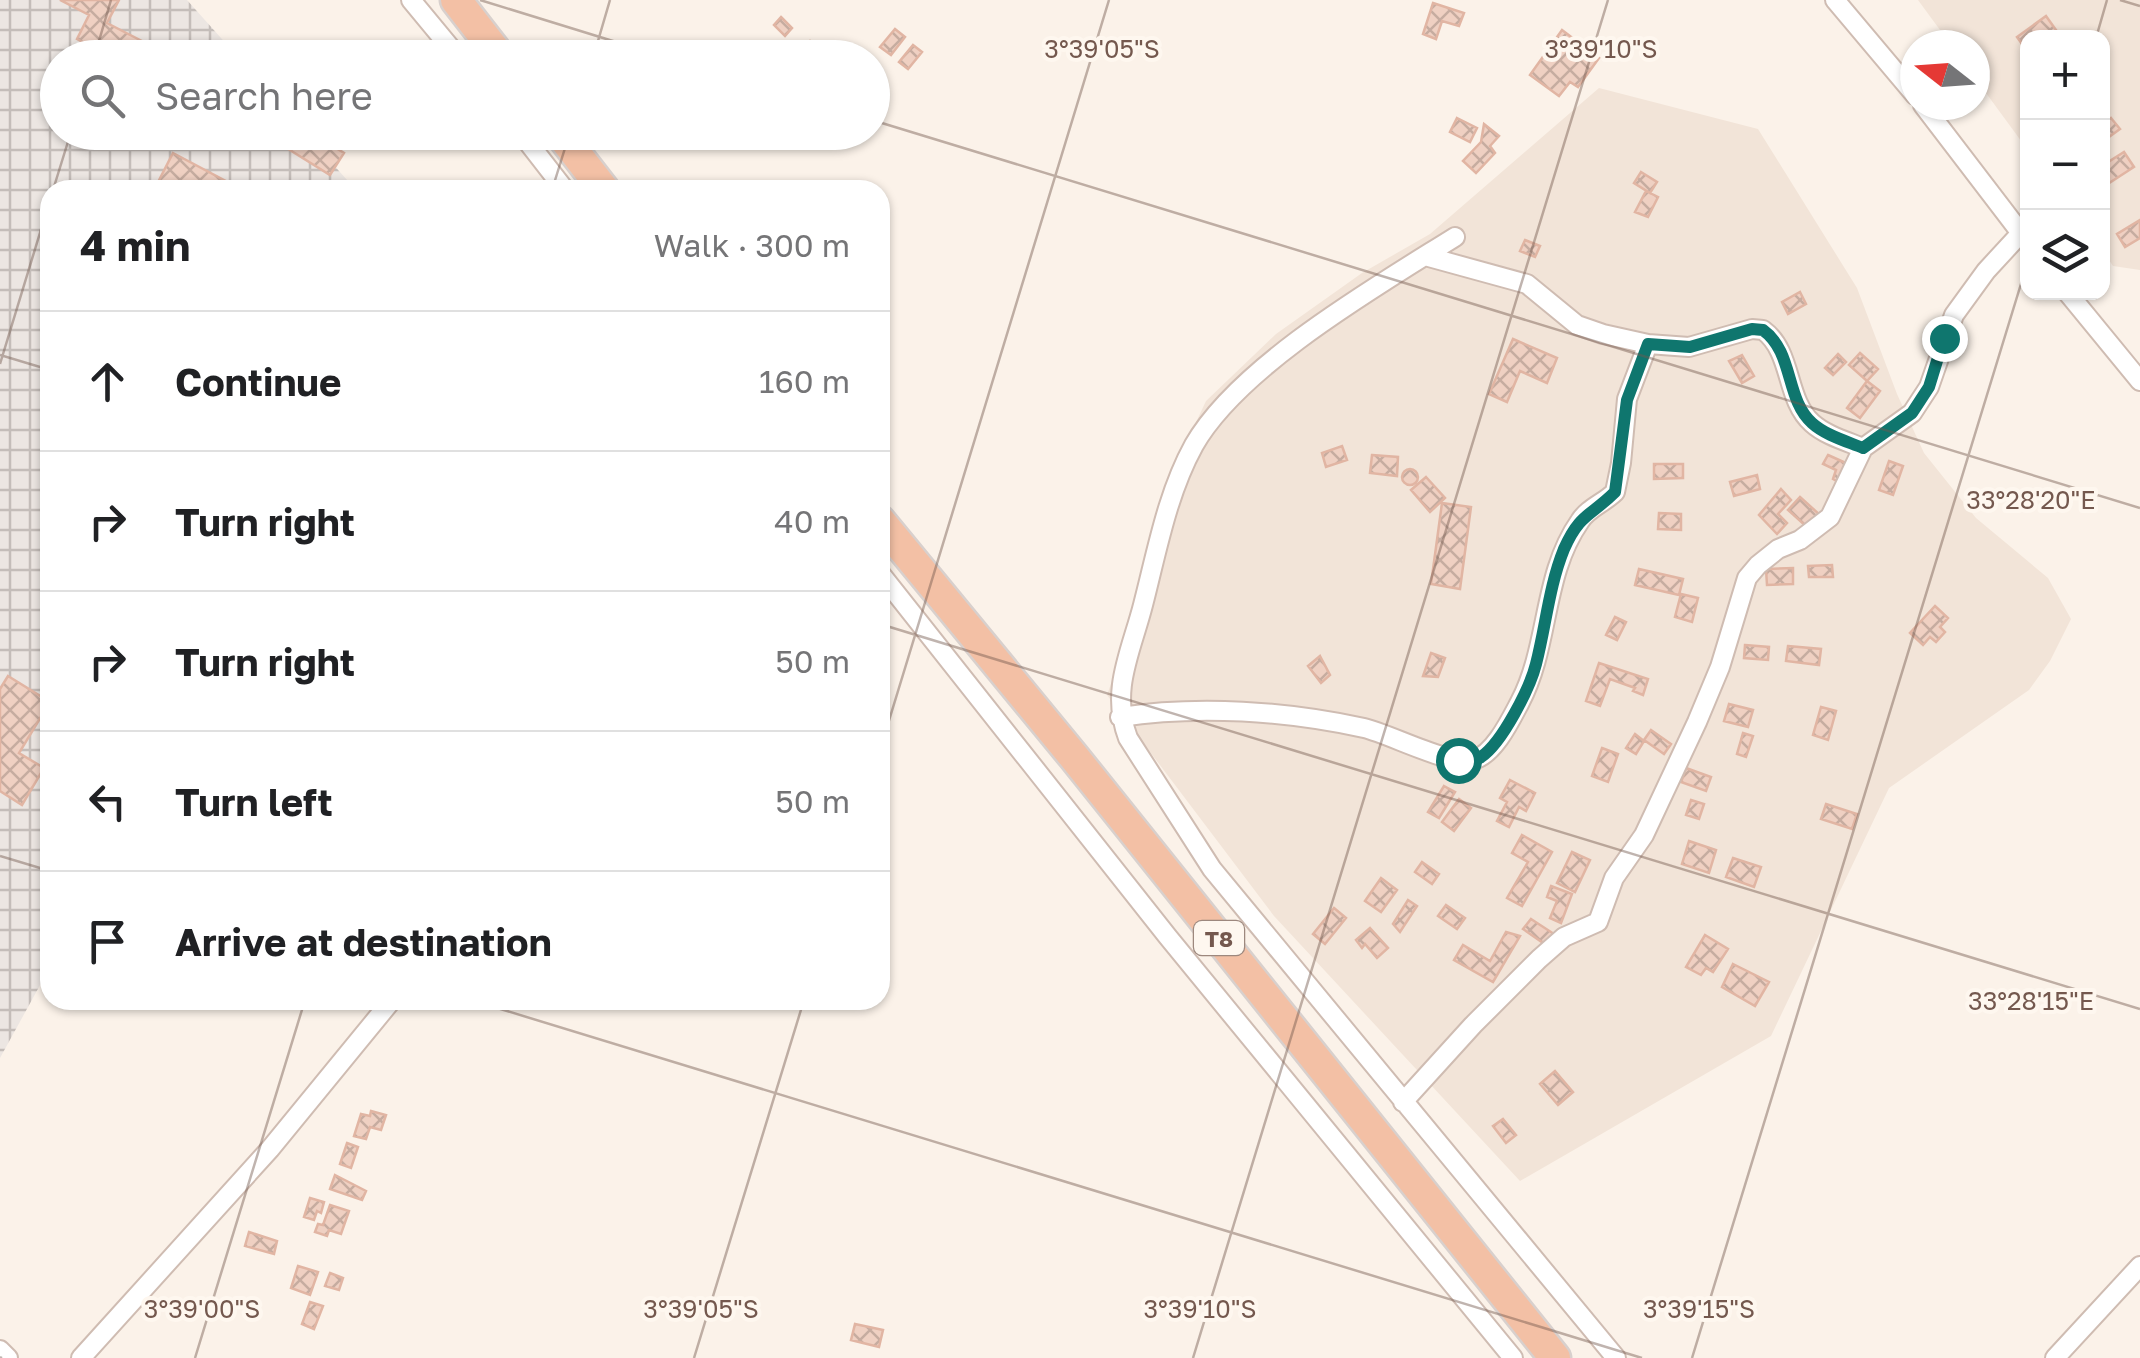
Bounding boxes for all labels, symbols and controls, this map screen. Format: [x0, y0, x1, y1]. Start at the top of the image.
north arrow [1900, 30, 1990, 120]
map controls [2020, 30, 2110, 300]
button: + [2020, 30, 2110, 120]
text: 3°39'05"S [1044, 33, 1160, 64]
text: 3°39'10"S [1544, 33, 1658, 64]
search box [40, 40, 890, 150]
icon: search [75, 68, 130, 123]
text: Search here [155, 73, 373, 118]
button: − [2020, 120, 2110, 210]
button: layers [2020, 210, 2110, 300]
text: 4 min [80, 220, 190, 270]
text: Walk · 300 m [654, 226, 850, 264]
route end [1922, 316, 1968, 362]
icon: ahead [80, 354, 135, 409]
text: Continue [175, 359, 341, 404]
text: 160 m [759, 362, 850, 400]
text: 33°28'20"E [1966, 484, 2096, 515]
icon: right [80, 494, 135, 549]
text: Turn right [175, 499, 355, 544]
text: 40 m [774, 502, 850, 540]
icon: right [80, 634, 135, 689]
text: Turn right [175, 639, 355, 684]
text: 50 m [775, 642, 850, 680]
route start [1436, 738, 1482, 784]
icon: left [80, 774, 135, 829]
text: Turn left [175, 779, 333, 824]
text: 50 m [775, 782, 850, 820]
icon: arrive [80, 914, 135, 969]
text: Arrive at destination [175, 919, 552, 964]
road number: T8 [1194, 921, 1244, 955]
text: 33°28'15"E [1968, 985, 2094, 1016]
text: 3°39'00"S [144, 1293, 260, 1324]
text: 3°39'05"S [643, 1293, 759, 1324]
text: 3°39'10"S [1143, 1293, 1257, 1324]
text: 3°39'15"S [1643, 1293, 1755, 1324]

